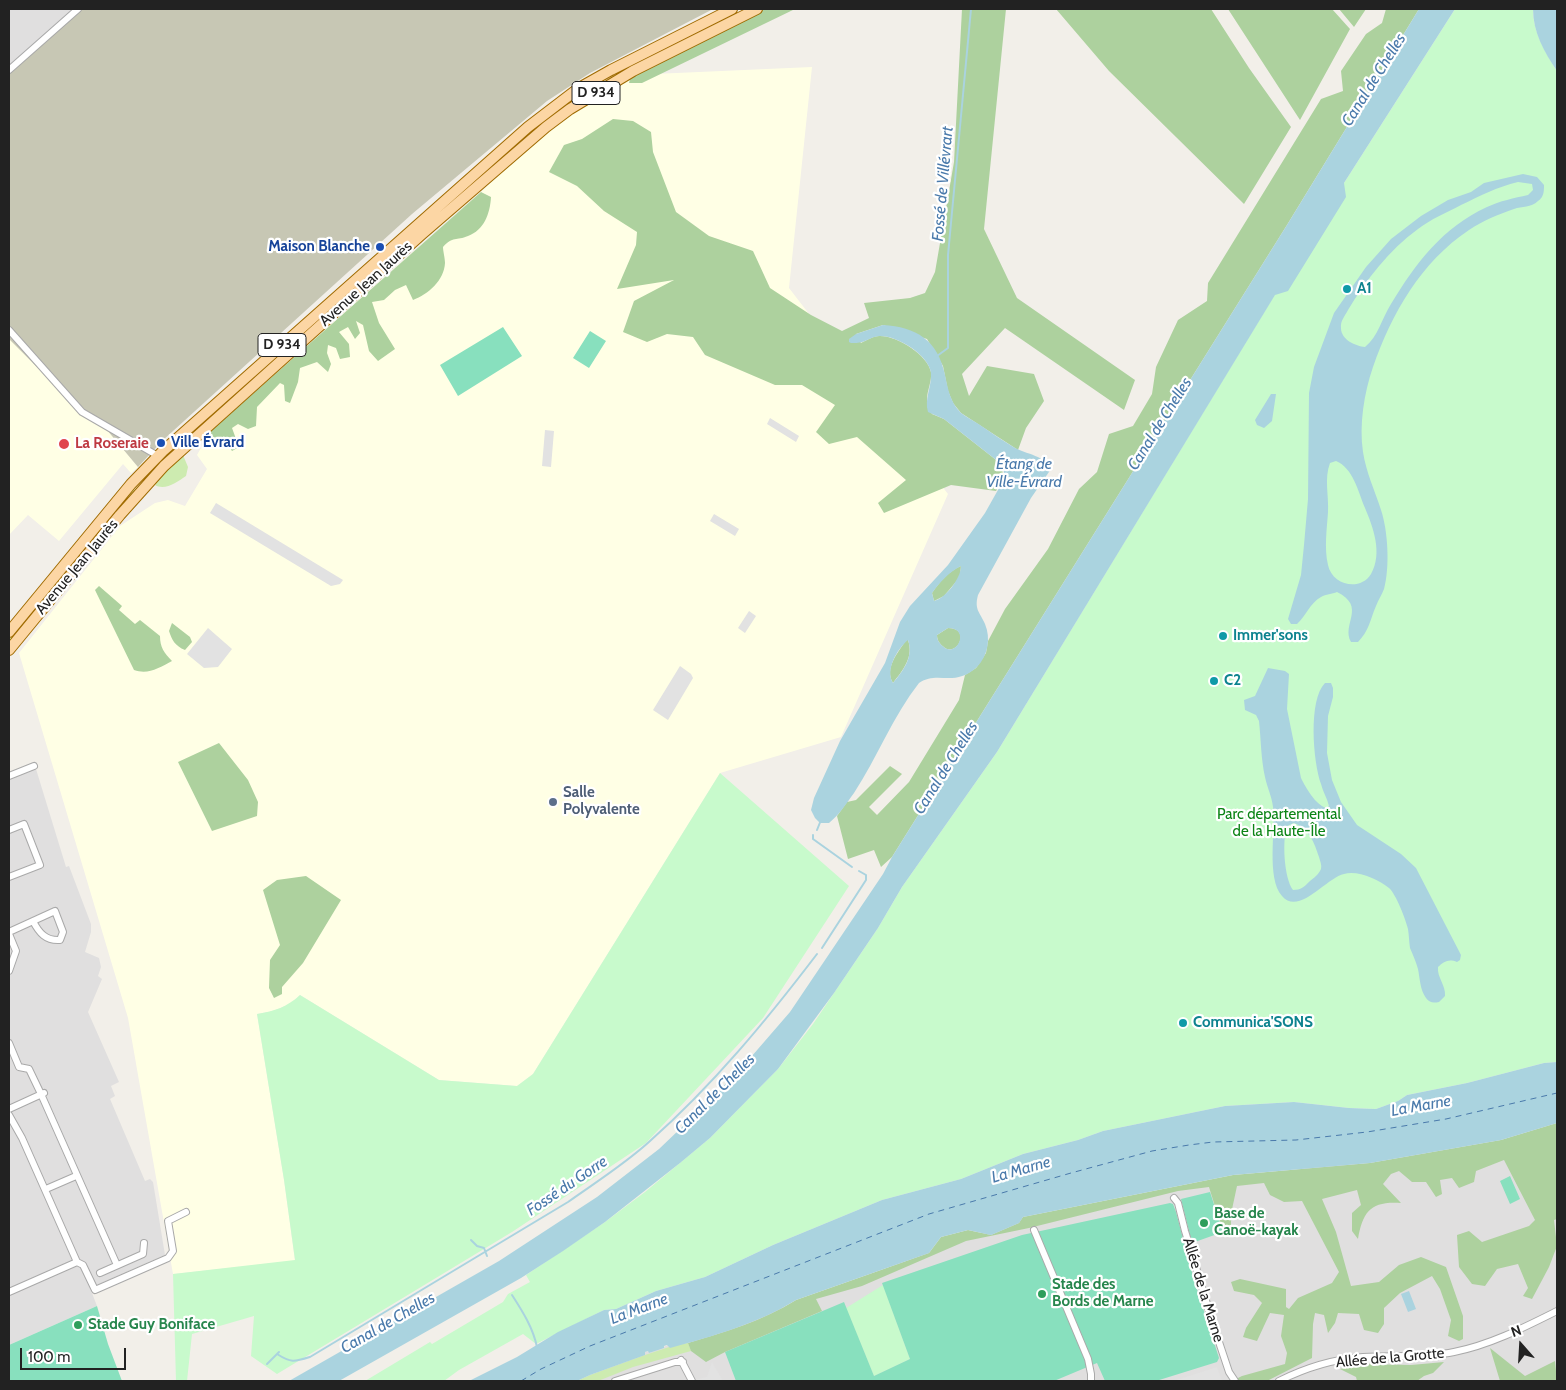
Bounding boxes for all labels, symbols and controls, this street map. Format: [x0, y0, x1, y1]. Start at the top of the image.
water label: Canal de Chelles [1338, 30, 1410, 130]
road number: D 934 [572, 82, 620, 105]
water label: Fossé de Villévrart [928, 126, 958, 242]
place label: Maison Blanche [268, 238, 370, 256]
street label: Avenue Jean Jaurès [316, 238, 416, 330]
marker: Maison Blanche [374, 241, 386, 253]
place label: A1 [1357, 280, 1372, 298]
marker: A1 [1341, 283, 1353, 295]
road number: D 934 [258, 334, 306, 356]
water label: Canal de Chelles [1124, 374, 1196, 474]
place label: Ville Évrard [171, 434, 244, 452]
place label: La Roseraie [75, 435, 149, 453]
marker: La Roseraie [57, 437, 71, 451]
marker: Ville Évrard [155, 437, 167, 449]
water label: Étang de Ville-Évrard [986, 454, 1062, 492]
street label: Avenue Jean Jaurès [32, 516, 122, 618]
place label: Immer'sons [1233, 627, 1308, 645]
marker: Immer'sons [1217, 630, 1229, 642]
place label: C2 [1224, 672, 1241, 690]
marker: C2 [1208, 675, 1220, 687]
water label: Canal de Chelles [910, 718, 982, 818]
place label: Salle Polyvalente [563, 784, 640, 819]
marker: Salle Polyvalente [547, 796, 559, 808]
park label: Parc départemental de la Haute-Île [1217, 806, 1341, 841]
place label: Communica'SONS [1193, 1014, 1313, 1032]
marker: Communica'SONS [1177, 1017, 1189, 1029]
water label: Canal de Chelles [671, 1050, 759, 1138]
water label: La Marne [1390, 1091, 1452, 1121]
water label: Fossé du Gorre [523, 1152, 611, 1220]
water label: La Marne [989, 1152, 1053, 1188]
place label: Base de Canoë-kayak [1214, 1205, 1298, 1240]
marker: Base de Canoë-kayak [1198, 1217, 1210, 1229]
street label: Allée de la Marne [1179, 1236, 1227, 1344]
place label: Stade des Bords de Marne [1052, 1276, 1154, 1311]
water label: Canal de Chelles [337, 1288, 439, 1358]
marker: Stade des Bords de Marne [1036, 1288, 1048, 1300]
water label: La Marne [607, 1289, 671, 1329]
place label: Stade Guy Boniface [88, 1316, 215, 1334]
marker: Stade Guy Boniface [72, 1319, 84, 1331]
north arrow [1496, 1320, 1546, 1370]
text: N [1509, 1321, 1524, 1341]
scale bar [22, 1338, 129, 1370]
street label: Allée de la Grotte [1335, 1344, 1445, 1372]
text: 100 m [28, 1348, 70, 1366]

